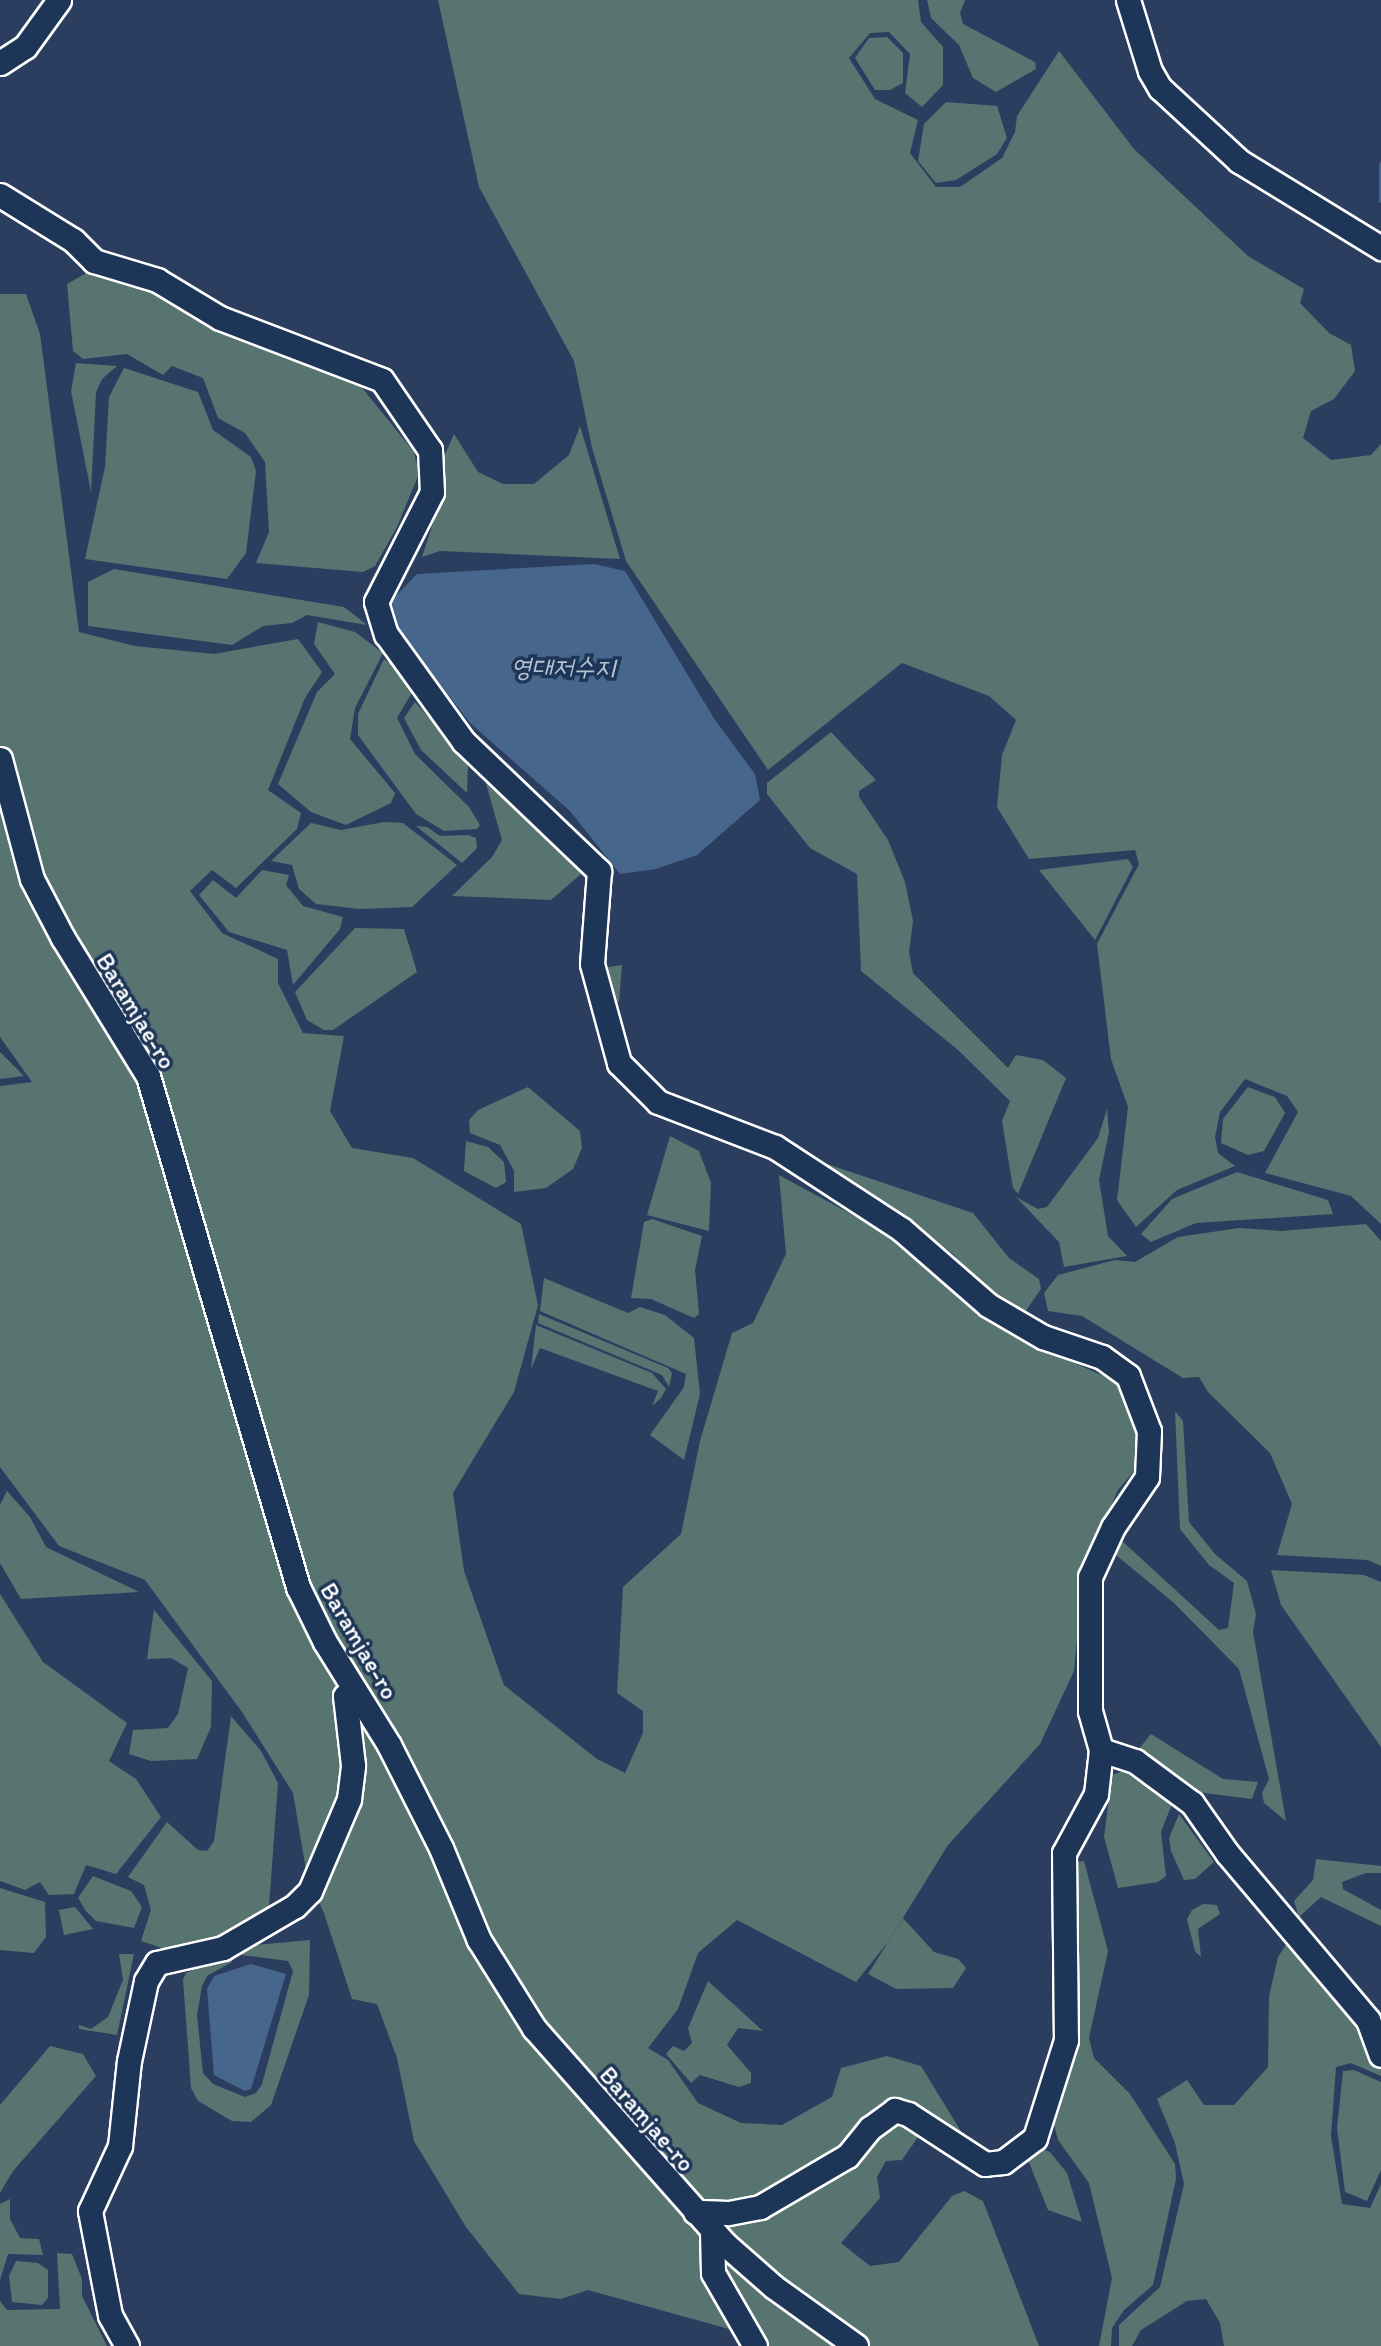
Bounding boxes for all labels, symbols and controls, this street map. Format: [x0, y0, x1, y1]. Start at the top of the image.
water label: 영대저수지 [511, 652, 615, 684]
street label: Baramjae-ro [90, 948, 182, 1074]
street label: Baramjae-ro [314, 1578, 404, 1704]
street label: Baramjae-ro [594, 2061, 700, 2177]

